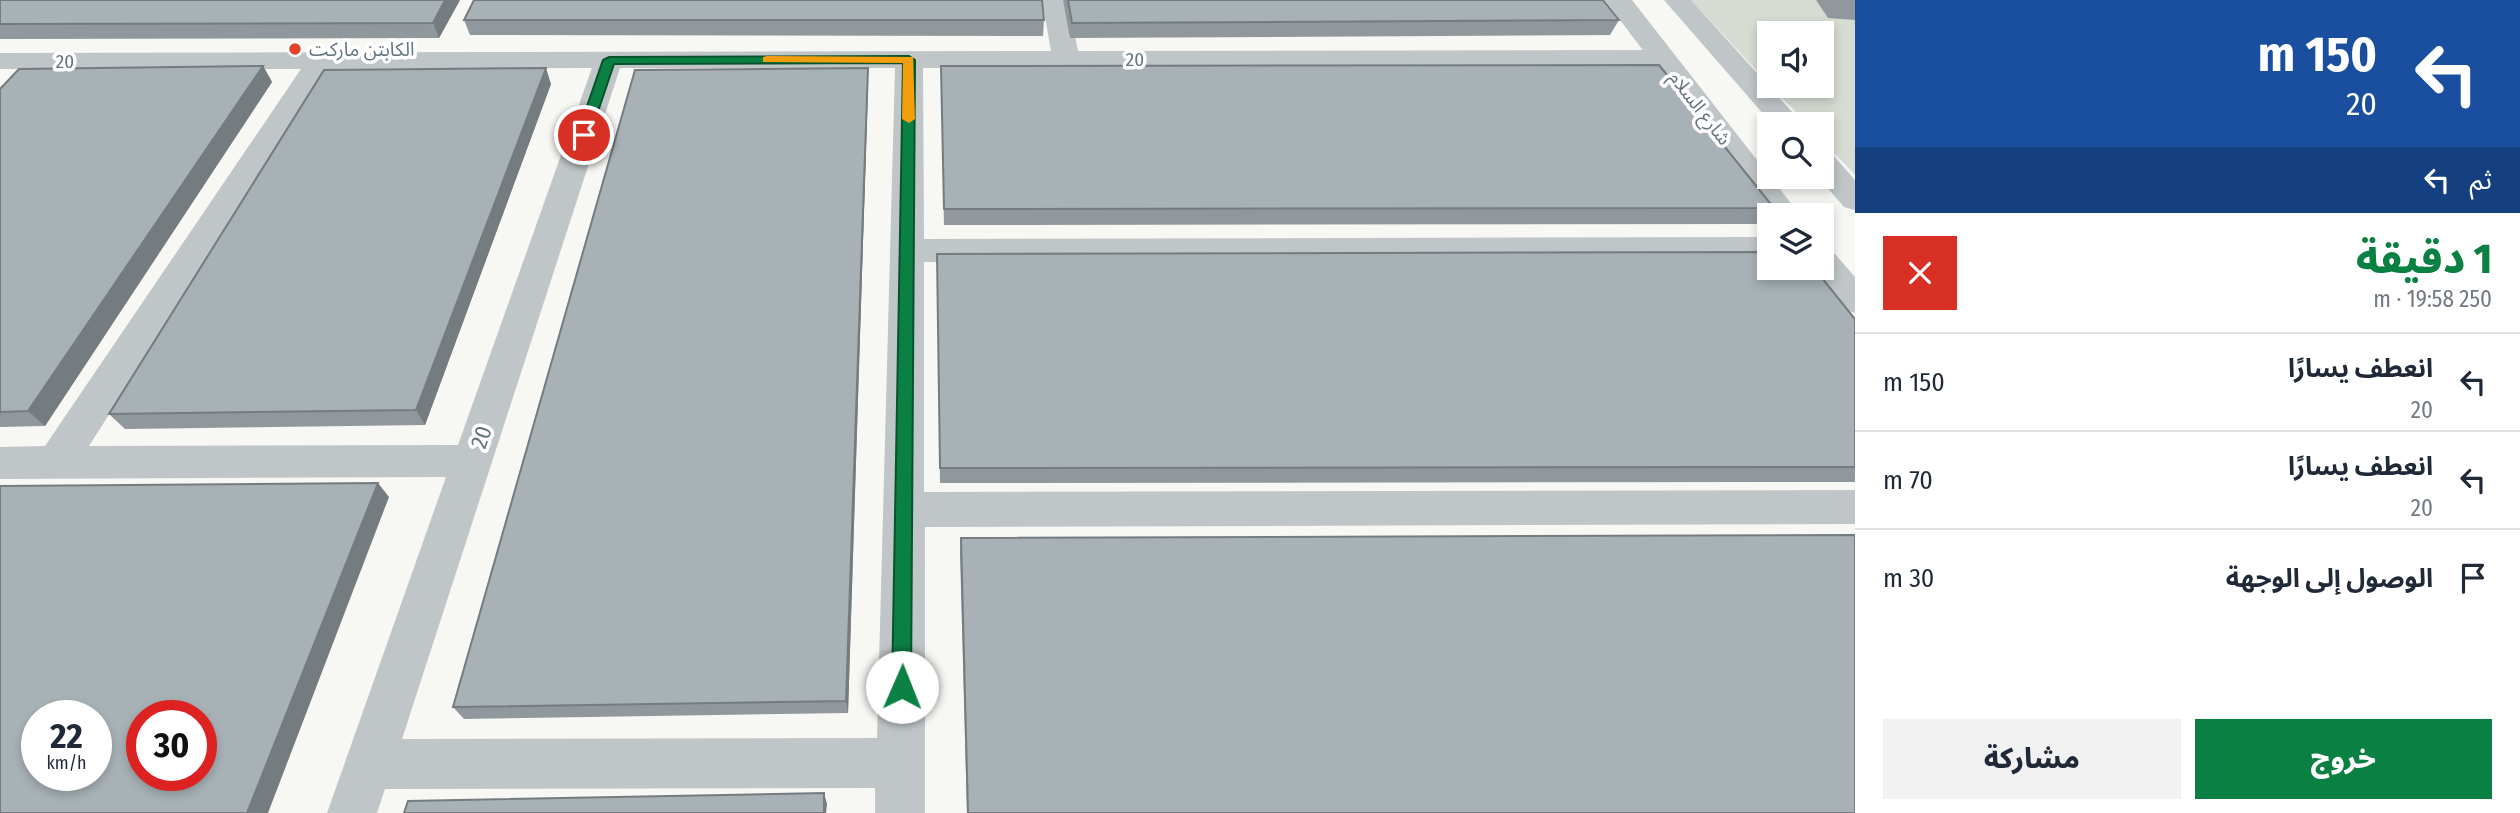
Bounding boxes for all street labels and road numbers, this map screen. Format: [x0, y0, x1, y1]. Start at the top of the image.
street label: 20 [1126, 48, 1144, 71]
street label: 20 [56, 50, 74, 73]
street label: شارع السلام [1662, 66, 1736, 151]
street label: 20 [464, 422, 498, 452]

